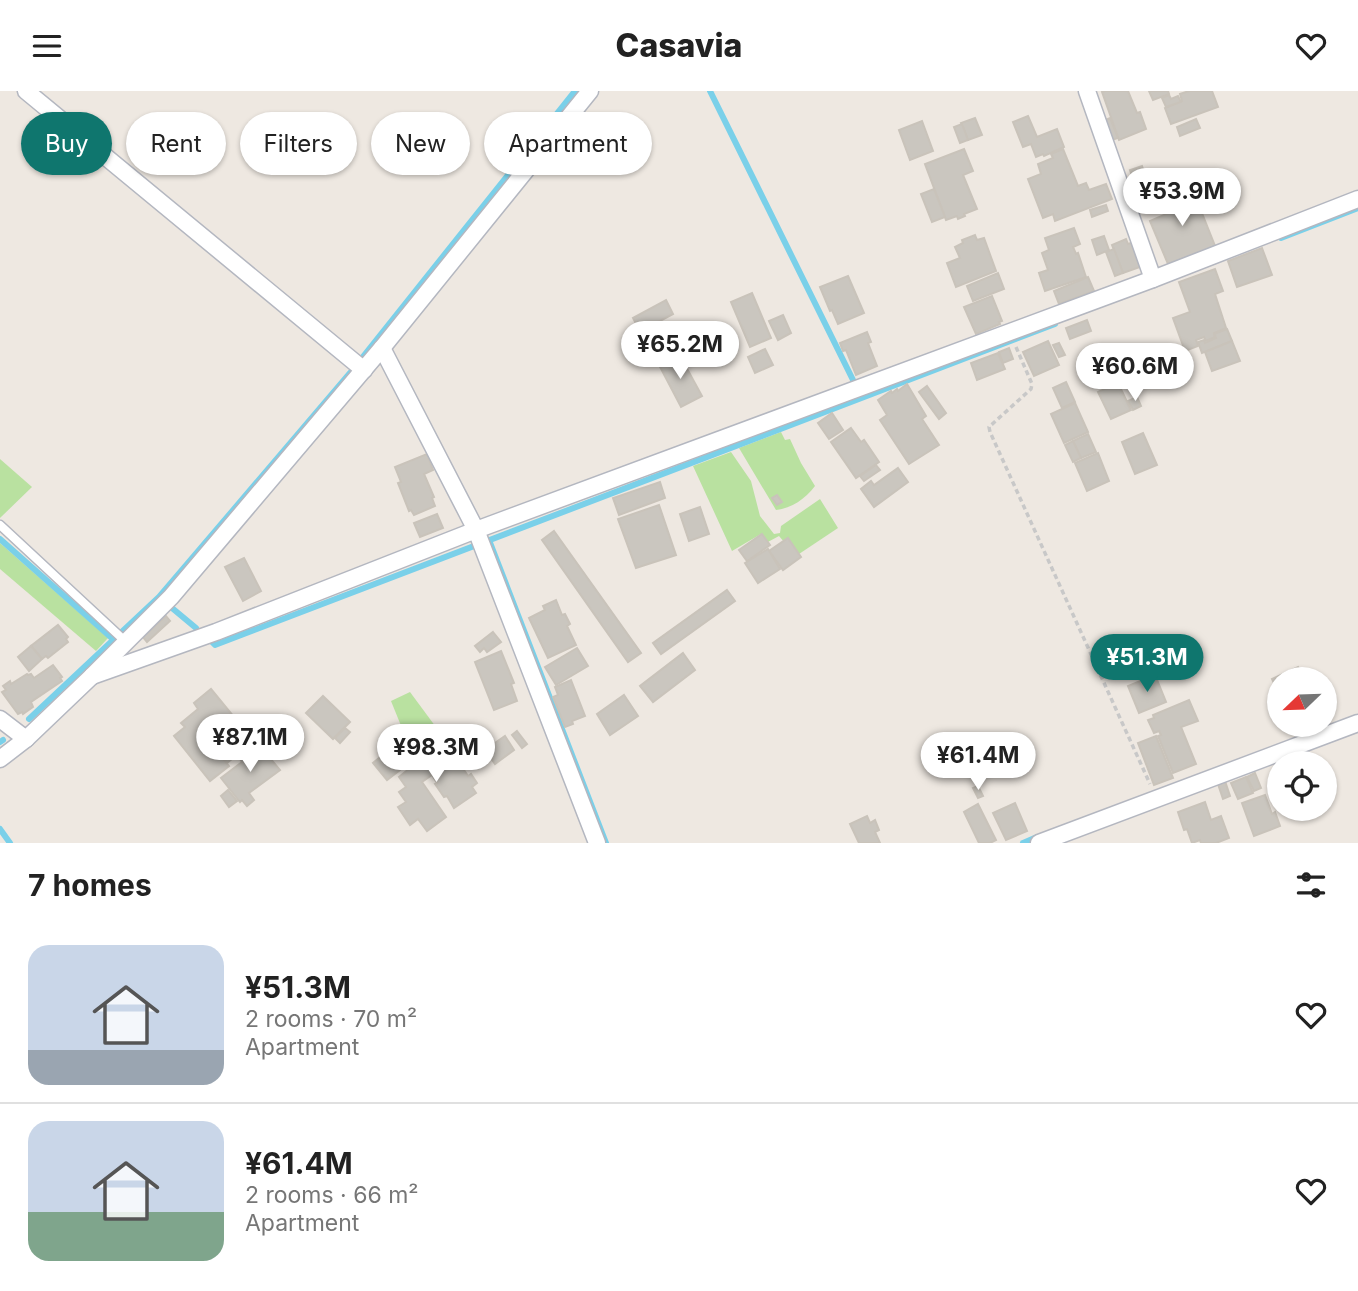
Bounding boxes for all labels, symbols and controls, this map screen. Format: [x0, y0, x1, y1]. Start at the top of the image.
text: Casavia [616, 26, 742, 65]
icon: menu [28, 27, 66, 65]
icon: heart [1292, 27, 1330, 65]
chip: Buy [21, 112, 112, 175]
chip: Rent [126, 112, 226, 175]
chip: Filters [240, 112, 357, 175]
chip: New [371, 112, 470, 175]
chip: Apartment [484, 112, 652, 175]
pin: ¥53.9M [1125, 169, 1239, 228]
text: ¥53.9M [1139, 177, 1225, 205]
pin: ¥65.2M [623, 321, 737, 381]
text: ¥65.2M [637, 330, 723, 358]
pin: ¥60.6M [1078, 343, 1192, 403]
text: ¥60.6M [1092, 352, 1178, 380]
pin: ¥51.3M [1090, 635, 1204, 694]
text: ¥51.3M [1106, 643, 1188, 671]
north arrow [1267, 667, 1337, 737]
map controls [1267, 667, 1337, 821]
pin: ¥87.1M [193, 715, 307, 774]
text: ¥87.1M [212, 723, 288, 751]
pin: ¥98.3M [379, 725, 493, 784]
text: ¥98.3M [393, 733, 479, 761]
pin: ¥61.4M [921, 733, 1035, 792]
text: ¥61.4M [937, 741, 1019, 769]
button: locate [1267, 751, 1337, 821]
icon: filters [1292, 866, 1330, 904]
text: 7 homes [28, 867, 152, 903]
text: ¥51.3M [245, 969, 351, 1005]
icon: home [84, 973, 168, 1057]
icon: heart [1292, 996, 1330, 1034]
text: 2 rooms · 70 m² [245, 1005, 417, 1033]
text: Apartment [245, 1033, 359, 1061]
text: ¥61.4M [245, 1145, 353, 1181]
icon: home [84, 1149, 168, 1233]
icon: heart [1292, 1172, 1330, 1210]
text: 2 rooms · 66 m² [245, 1181, 419, 1209]
text: Apartment [245, 1209, 359, 1237]

